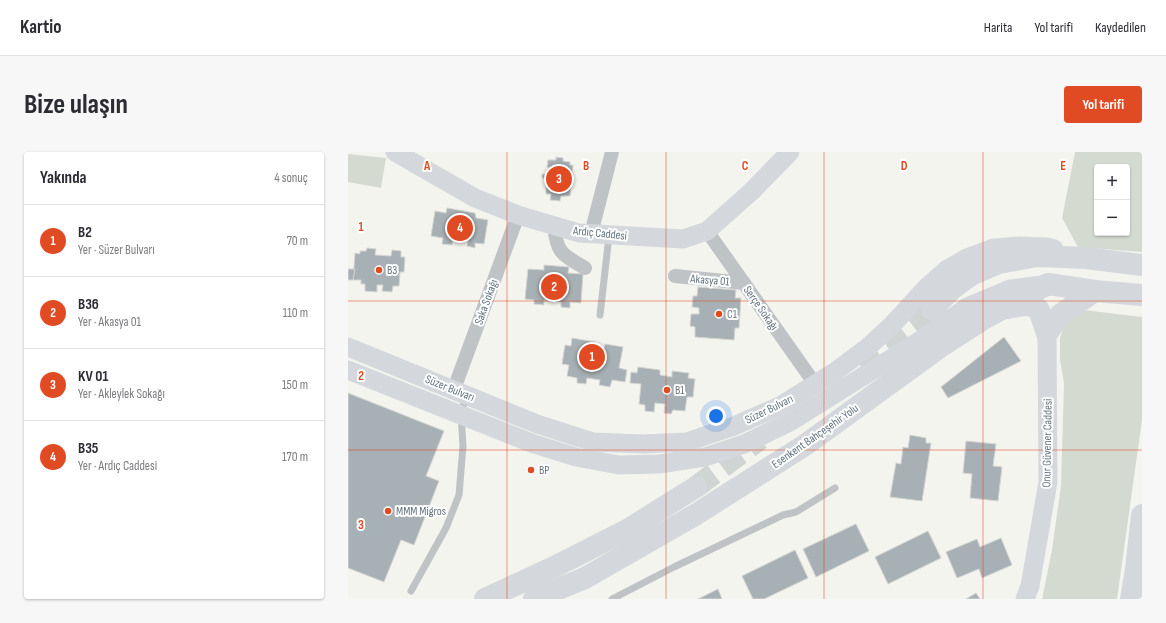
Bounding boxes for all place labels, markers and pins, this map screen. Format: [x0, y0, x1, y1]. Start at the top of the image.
pin: 3 [546, 164, 572, 194]
pin: 4 [447, 213, 473, 243]
place label: B3 [387, 263, 397, 278]
marker: B3 [374, 265, 384, 275]
pin: 2 [541, 272, 567, 302]
place label: C1 [727, 307, 738, 322]
marker: C1 [714, 309, 724, 319]
pin: 1 [579, 342, 605, 372]
place label: B1 [675, 383, 685, 398]
marker: B1 [662, 385, 672, 395]
place label: BP [539, 463, 549, 478]
marker: BP [526, 465, 536, 475]
place label: MMM Migros [396, 504, 446, 519]
marker: MMM Migros [383, 506, 393, 516]

